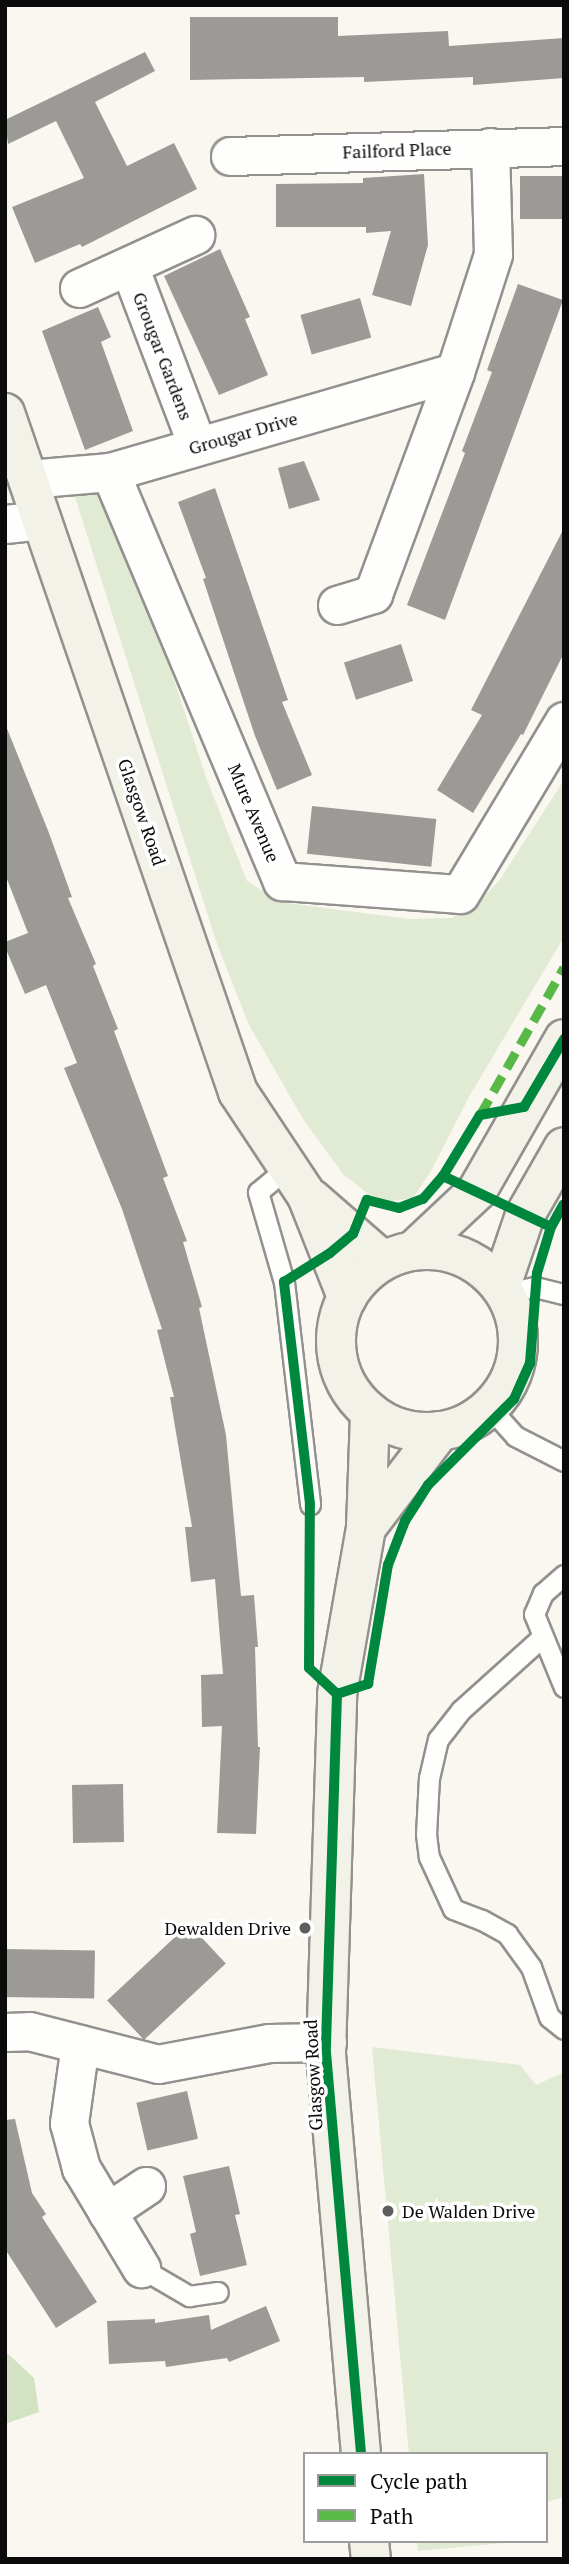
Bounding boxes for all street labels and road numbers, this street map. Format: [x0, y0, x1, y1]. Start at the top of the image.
street label: Failford Place [342, 137, 452, 163]
street label: Grougar Gardens [129, 289, 197, 423]
street label: Grougar Drive [186, 407, 300, 459]
street label: Glasgow Road [114, 756, 170, 868]
street label: Mure Avenue [224, 760, 284, 866]
street label: Glasgow Road [299, 2019, 327, 2131]

